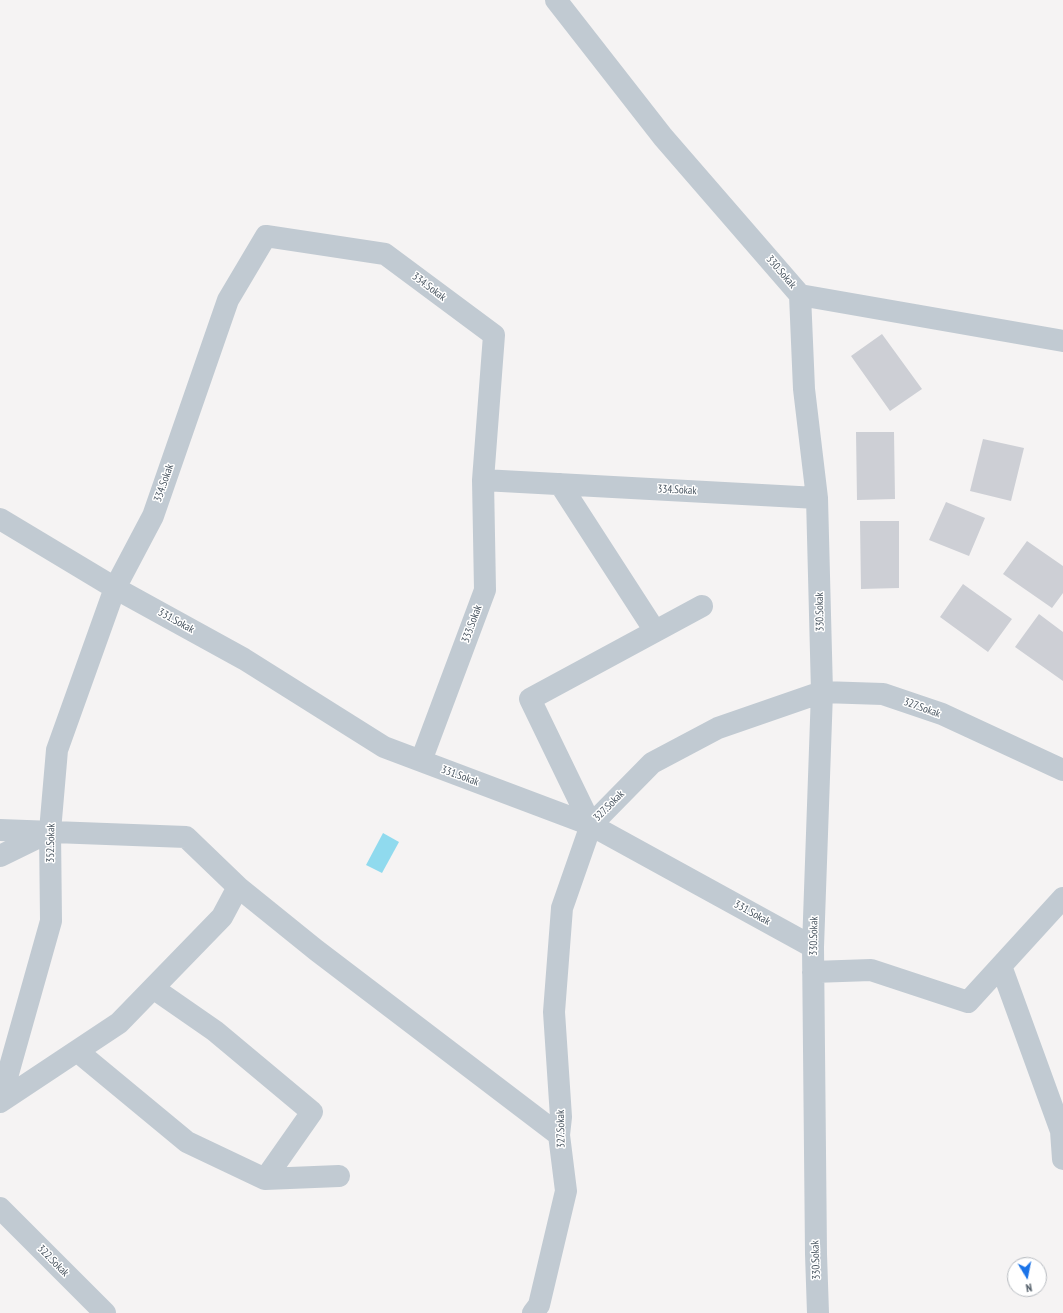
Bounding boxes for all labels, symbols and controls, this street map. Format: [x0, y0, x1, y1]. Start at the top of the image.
street label: 330.Sokak [763, 253, 799, 291]
street label: 334.Sokak [409, 270, 449, 304]
street label: 334.Sokak [151, 462, 177, 504]
street label: 334.Sokak [657, 482, 697, 498]
street label: 330.Sokak [813, 592, 827, 632]
street label: 333.Sokak [459, 603, 485, 645]
street label: 331.Sokak [156, 606, 196, 636]
street label: 327.Sokak [902, 695, 942, 721]
street label: 331.Sokak [439, 763, 481, 789]
street label: 327.Sokak [591, 788, 627, 824]
street label: 352.Sokak [44, 823, 58, 863]
street label: 331.Sokak [732, 898, 772, 928]
street label: 330.Sokak [807, 916, 821, 956]
street label: 327.Sokak [554, 1110, 568, 1148]
street label: 330.Sokak [809, 1240, 823, 1280]
street label: 322.Sokak [34, 1242, 72, 1280]
north arrow [1007, 1257, 1047, 1297]
text: N [1025, 1280, 1033, 1295]

